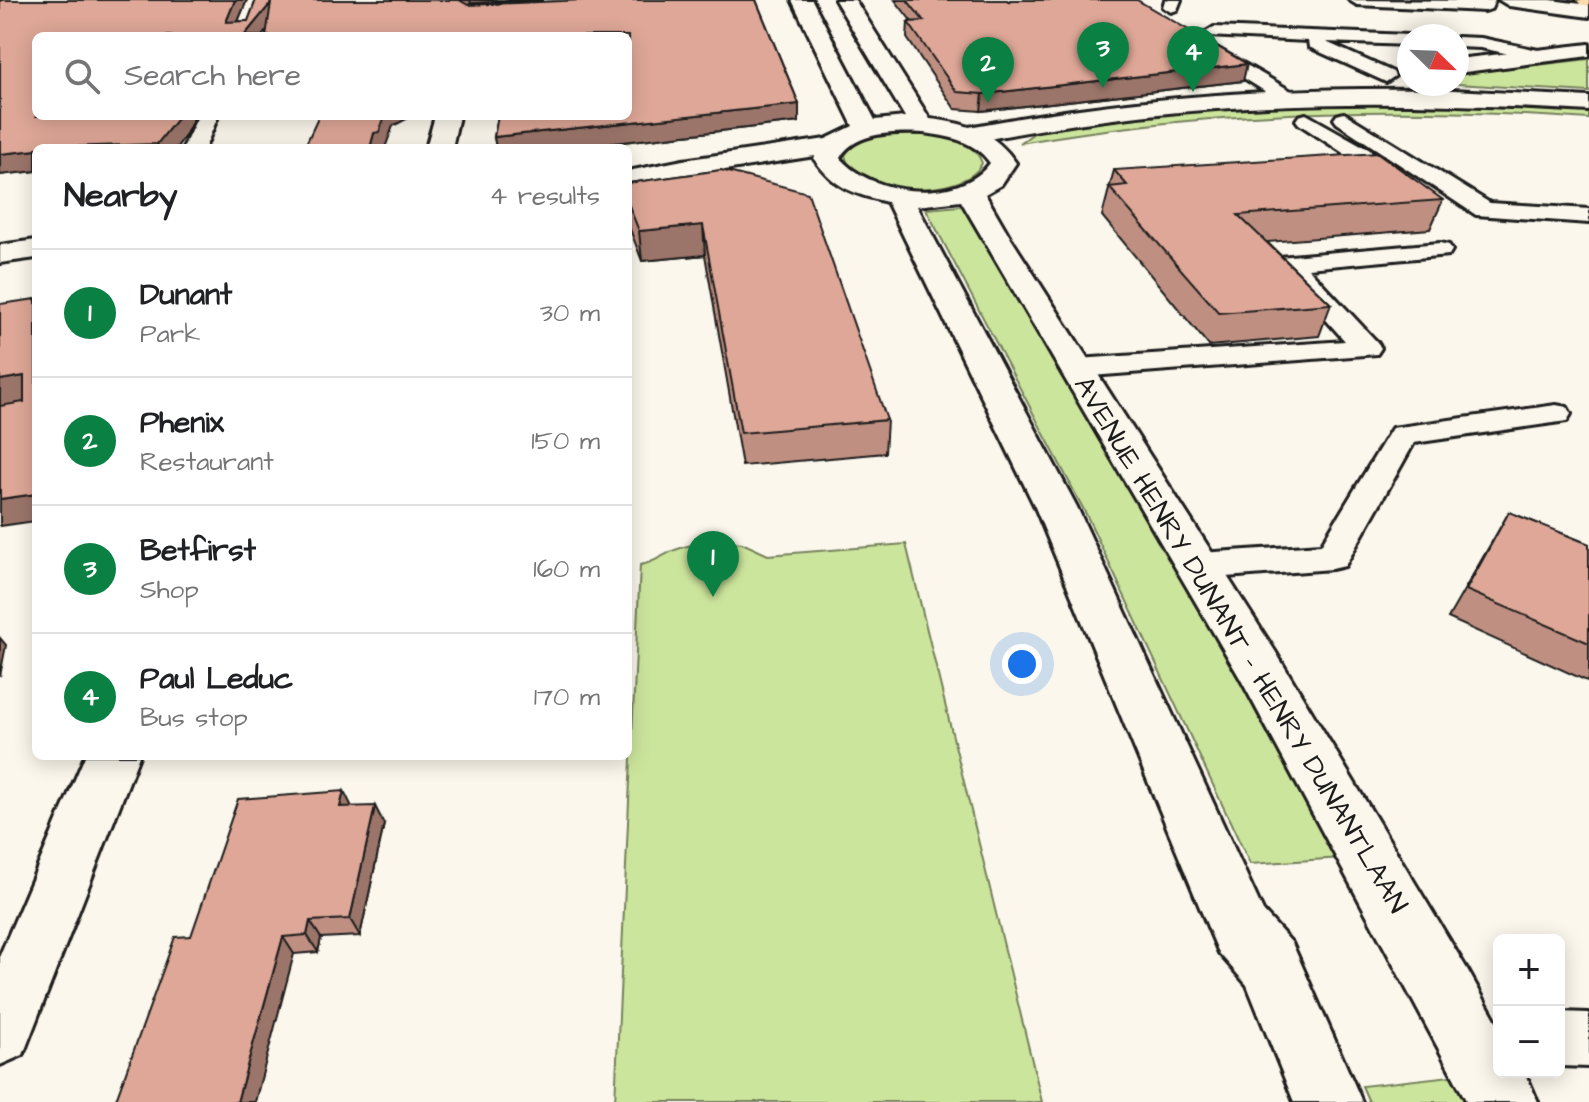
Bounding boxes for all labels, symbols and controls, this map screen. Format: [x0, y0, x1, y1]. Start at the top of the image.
pin: 3 [1077, 22, 1129, 88]
north arrow [1397, 24, 1469, 96]
pin: 4 [1167, 26, 1219, 92]
search box [32, 32, 632, 120]
pin: 2 [962, 37, 1014, 103]
icon: search [60, 54, 104, 98]
text: Search here [124, 55, 301, 97]
text: Nearby [64, 172, 178, 220]
text: 4 results [490, 178, 600, 214]
text: Dunant [140, 274, 232, 316]
text: 1 [88, 295, 92, 331]
text: 30 m [540, 295, 600, 331]
text: Park [140, 316, 200, 352]
street label: AVENUE HENRY DUNANT - HENRY DUNANTLAAN [1064, 369, 1417, 921]
text: Phenix [140, 402, 224, 444]
text: 2 [83, 423, 97, 459]
text: 150 m [531, 423, 600, 459]
text: Restaurant [140, 444, 274, 480]
text: Betfirst [140, 530, 256, 572]
pin: 1 [687, 531, 739, 597]
text: 3 [83, 551, 97, 587]
text: 160 m [533, 551, 600, 587]
text: Shop [140, 572, 199, 608]
your location [1002, 644, 1042, 684]
text: Paul Leduc [140, 658, 293, 700]
text: 4 [81, 679, 99, 715]
text: 170 m [534, 679, 600, 715]
text: Bus stop [140, 700, 248, 736]
map controls [1493, 934, 1565, 1078]
button: + [1493, 934, 1565, 1006]
button: − [1493, 1006, 1565, 1078]

